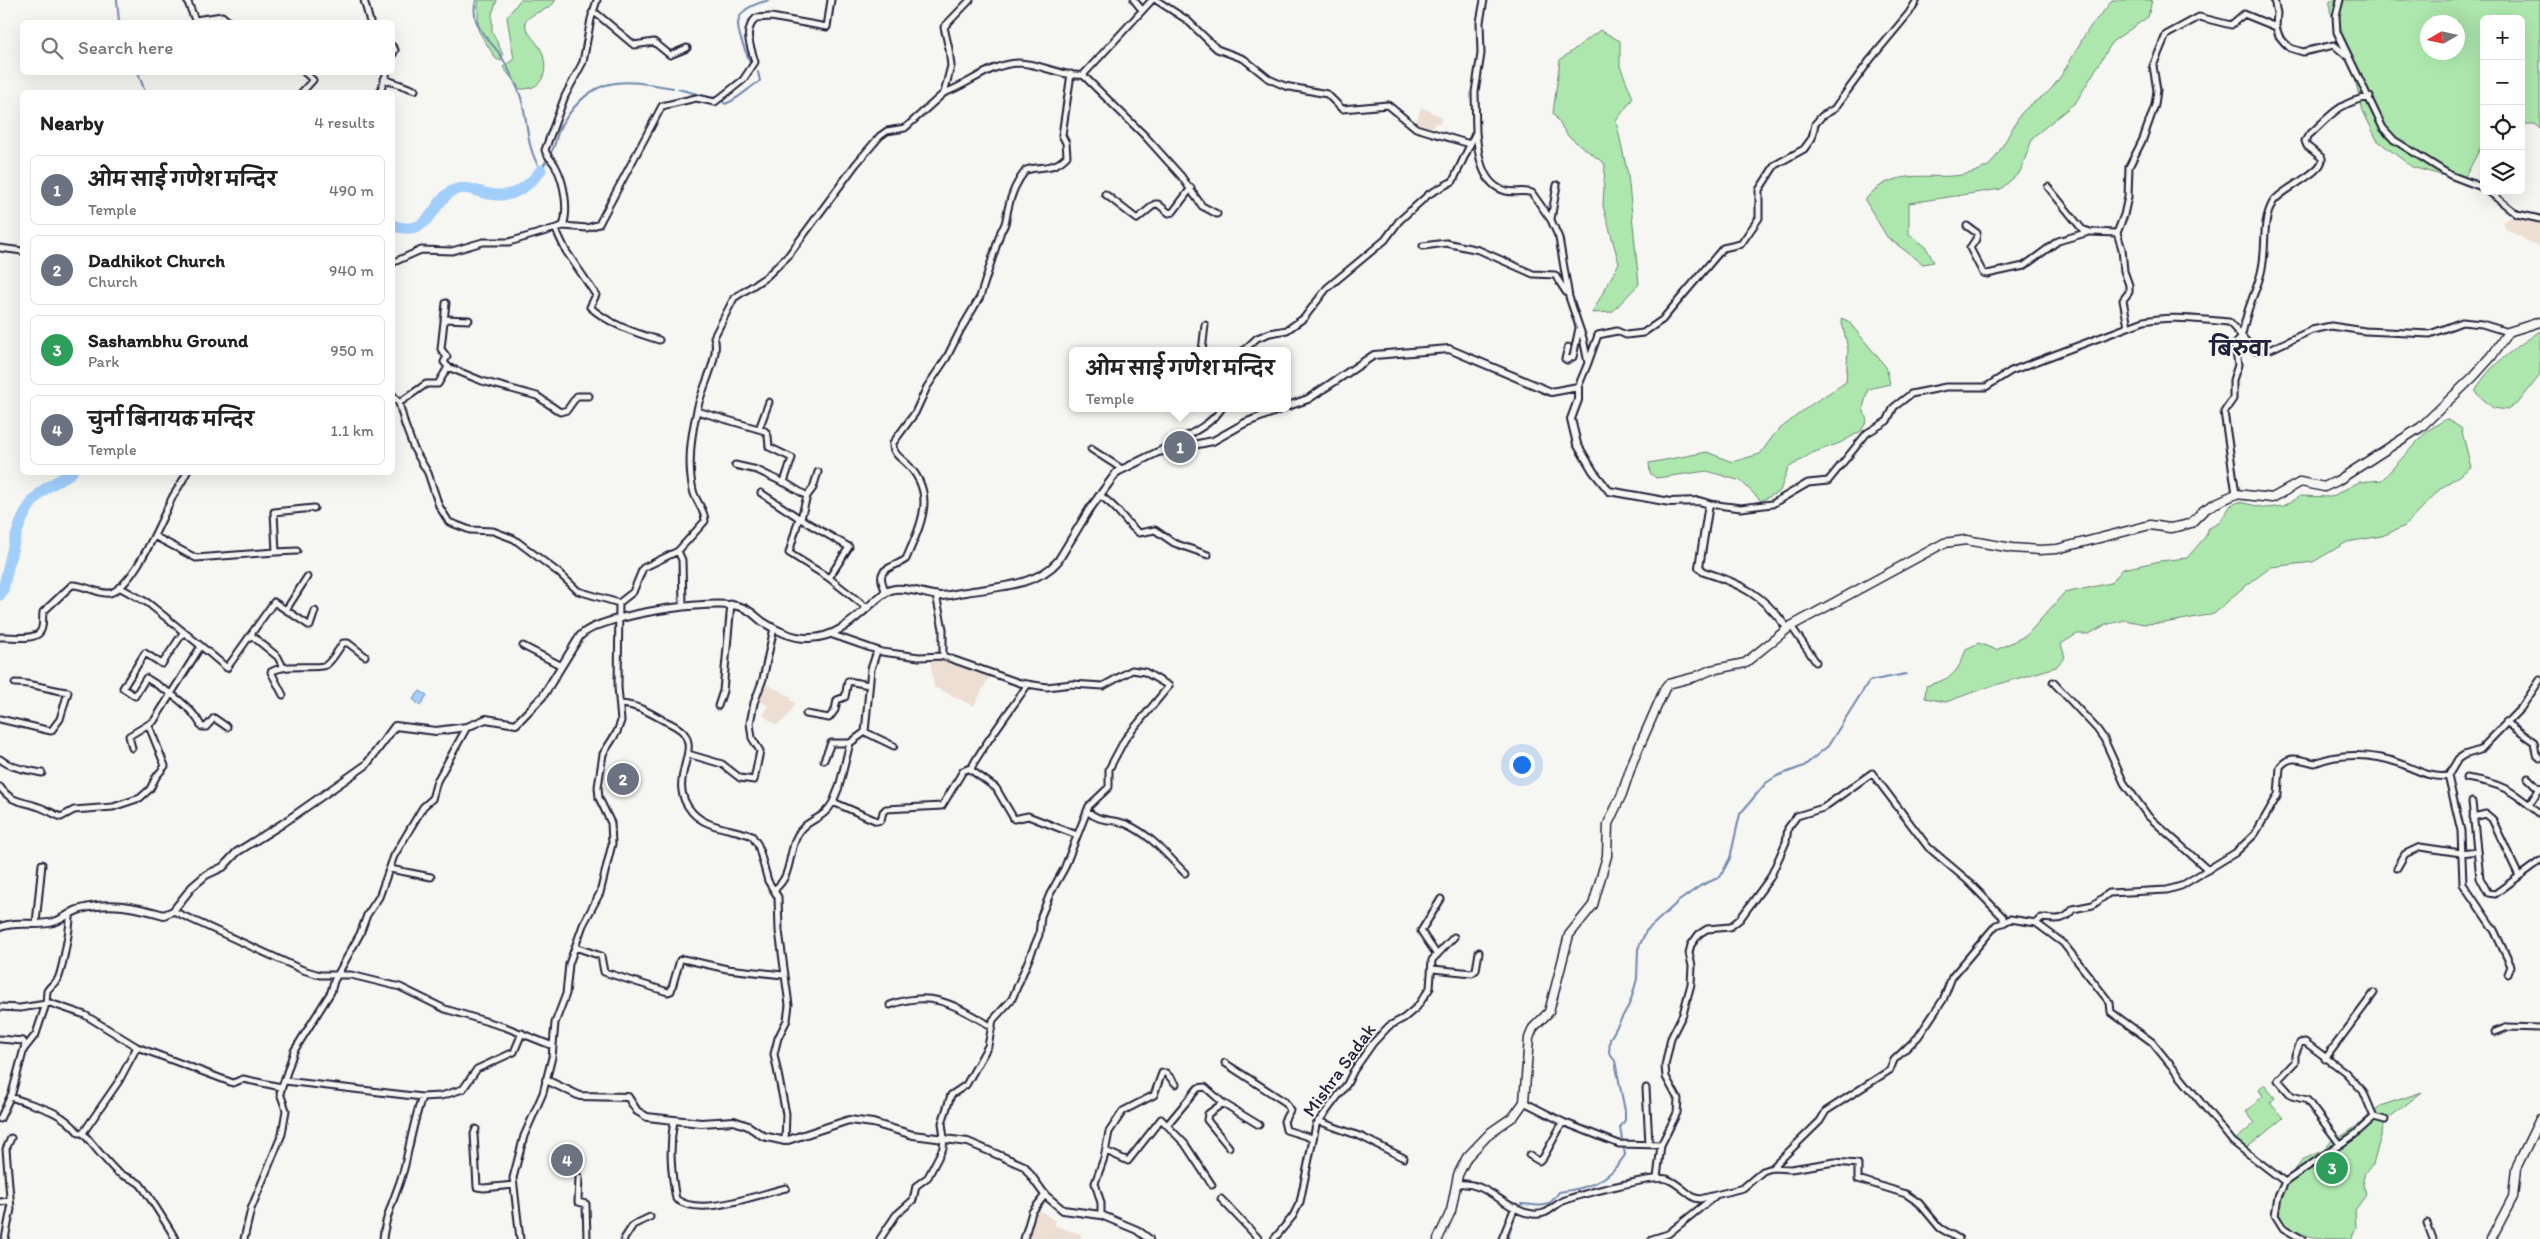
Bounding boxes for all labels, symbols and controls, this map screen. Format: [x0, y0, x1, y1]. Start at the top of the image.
north arrow [2420, 15, 2465, 60]
map controls [2480, 15, 2525, 195]
button: + [2480, 15, 2525, 60]
search box [20, 20, 395, 75]
icon: search [38, 34, 66, 62]
text: Search here [78, 36, 173, 59]
button: − [2480, 60, 2525, 105]
button: locate [2480, 105, 2525, 150]
text: Nearby [40, 110, 104, 135]
text: 4 results [314, 113, 375, 132]
button: layers [2480, 150, 2525, 195]
text: ओम साई गणेश मन्दिर [88, 168, 277, 191]
text: 1 [53, 181, 61, 200]
text: 490 m [329, 181, 374, 200]
text: Temple [88, 200, 137, 219]
text: Dadhikot Church [88, 249, 225, 272]
text: 2 [53, 261, 61, 280]
text: 940 m [329, 261, 374, 280]
text: Church [88, 272, 138, 291]
text: Sashambhu Ground [88, 329, 248, 352]
district label: बिरुवा [2208, 333, 2273, 361]
text: 3 [53, 341, 61, 360]
text: 950 m [330, 341, 374, 360]
popup [1069, 347, 1291, 412]
text: Park [88, 352, 119, 371]
text: ओम साई गणेश मन्दिर [1086, 357, 1274, 380]
text: Temple [1086, 389, 1134, 408]
text: चुर्ना बिनायक मन्दिर [88, 408, 254, 431]
text: 4 [52, 421, 62, 440]
text: 1.1 km [330, 421, 374, 440]
pin: 1 [1164, 428, 1196, 466]
text: Temple [88, 440, 137, 459]
your location [1509, 752, 1535, 778]
pin: 2 [607, 760, 639, 798]
street label: Mishra Sadak [1297, 1019, 1381, 1121]
pin: 4 [551, 1141, 583, 1179]
pin: 3 [2316, 1149, 2348, 1187]

